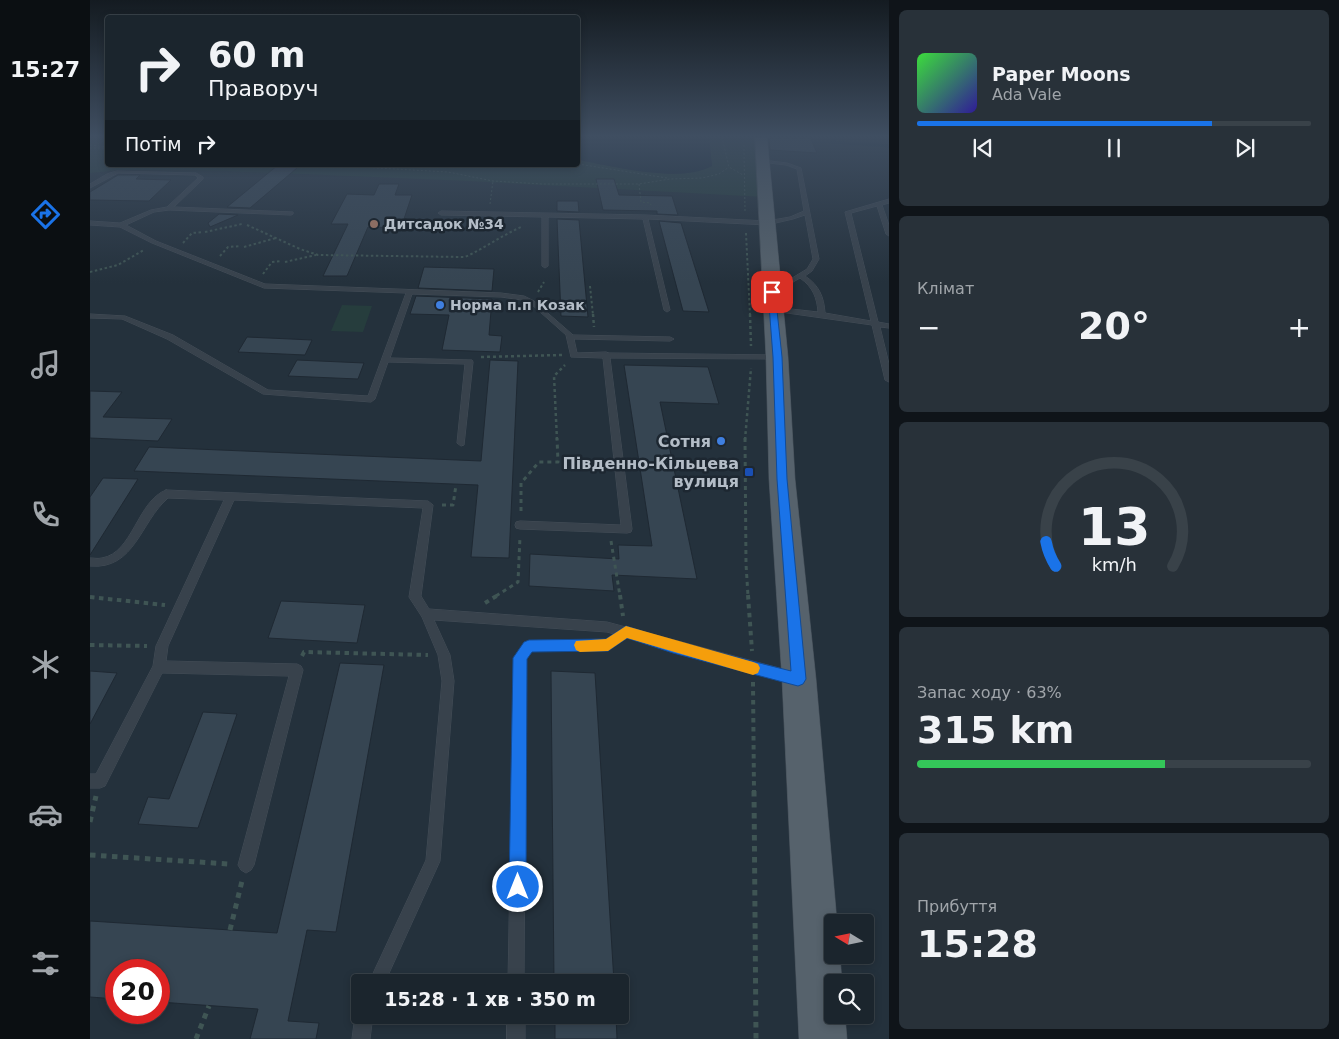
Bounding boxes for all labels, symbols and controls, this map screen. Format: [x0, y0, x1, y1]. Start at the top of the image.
icon: right [125, 35, 190, 100]
text: 60 m [208, 35, 305, 75]
text: 15:27 [10, 57, 80, 82]
text: Paper Moons [992, 63, 1131, 85]
text: Праворуч [208, 76, 318, 101]
text: Ada Vale [992, 85, 1062, 104]
icon: right [192, 130, 220, 158]
text: Потім [125, 133, 182, 155]
icon: previous [969, 134, 997, 162]
icon: pause [1100, 134, 1128, 162]
icon: next [1231, 134, 1259, 162]
icon: directions [28, 197, 63, 232]
place label: Дитсадок №34 [384, 216, 504, 232]
marker: Дитсадок №34 [368, 218, 380, 230]
pin [751, 271, 793, 313]
icon: arrive [758, 278, 786, 306]
text: Клімат [917, 279, 974, 298]
place label: Норма п.п Козак [450, 297, 585, 313]
marker: Норма п.п Козак [434, 299, 446, 311]
text: 20° [1078, 304, 1150, 348]
text: − [917, 311, 940, 344]
text: + [1288, 311, 1311, 344]
icon: music [28, 347, 63, 382]
place label: Сотня [658, 432, 711, 451]
marker: Сотня [715, 435, 727, 447]
place label: Південно-Кільцева вулиця [562, 454, 739, 491]
marker: Південно-Кільцева вулиця [743, 466, 755, 478]
icon: phone [28, 497, 63, 532]
text: 13 [1078, 497, 1150, 557]
text: km/h [1091, 554, 1137, 575]
icon: climate [28, 647, 63, 682]
text: Запас ходу · 63% [917, 683, 1062, 702]
text: 315 km [917, 708, 1074, 752]
icon: car [28, 797, 63, 832]
position arrow [491, 860, 543, 912]
text: Прибуття [917, 897, 997, 916]
north arrow [824, 914, 874, 964]
map controls [824, 914, 874, 1024]
text: 15:28 [917, 922, 1038, 966]
icon: filters [28, 946, 63, 981]
speed limit sign: 20 [105, 959, 170, 1024]
button: search [824, 974, 874, 1024]
text: 15:28 · 1 хв · 350 m [384, 988, 596, 1010]

